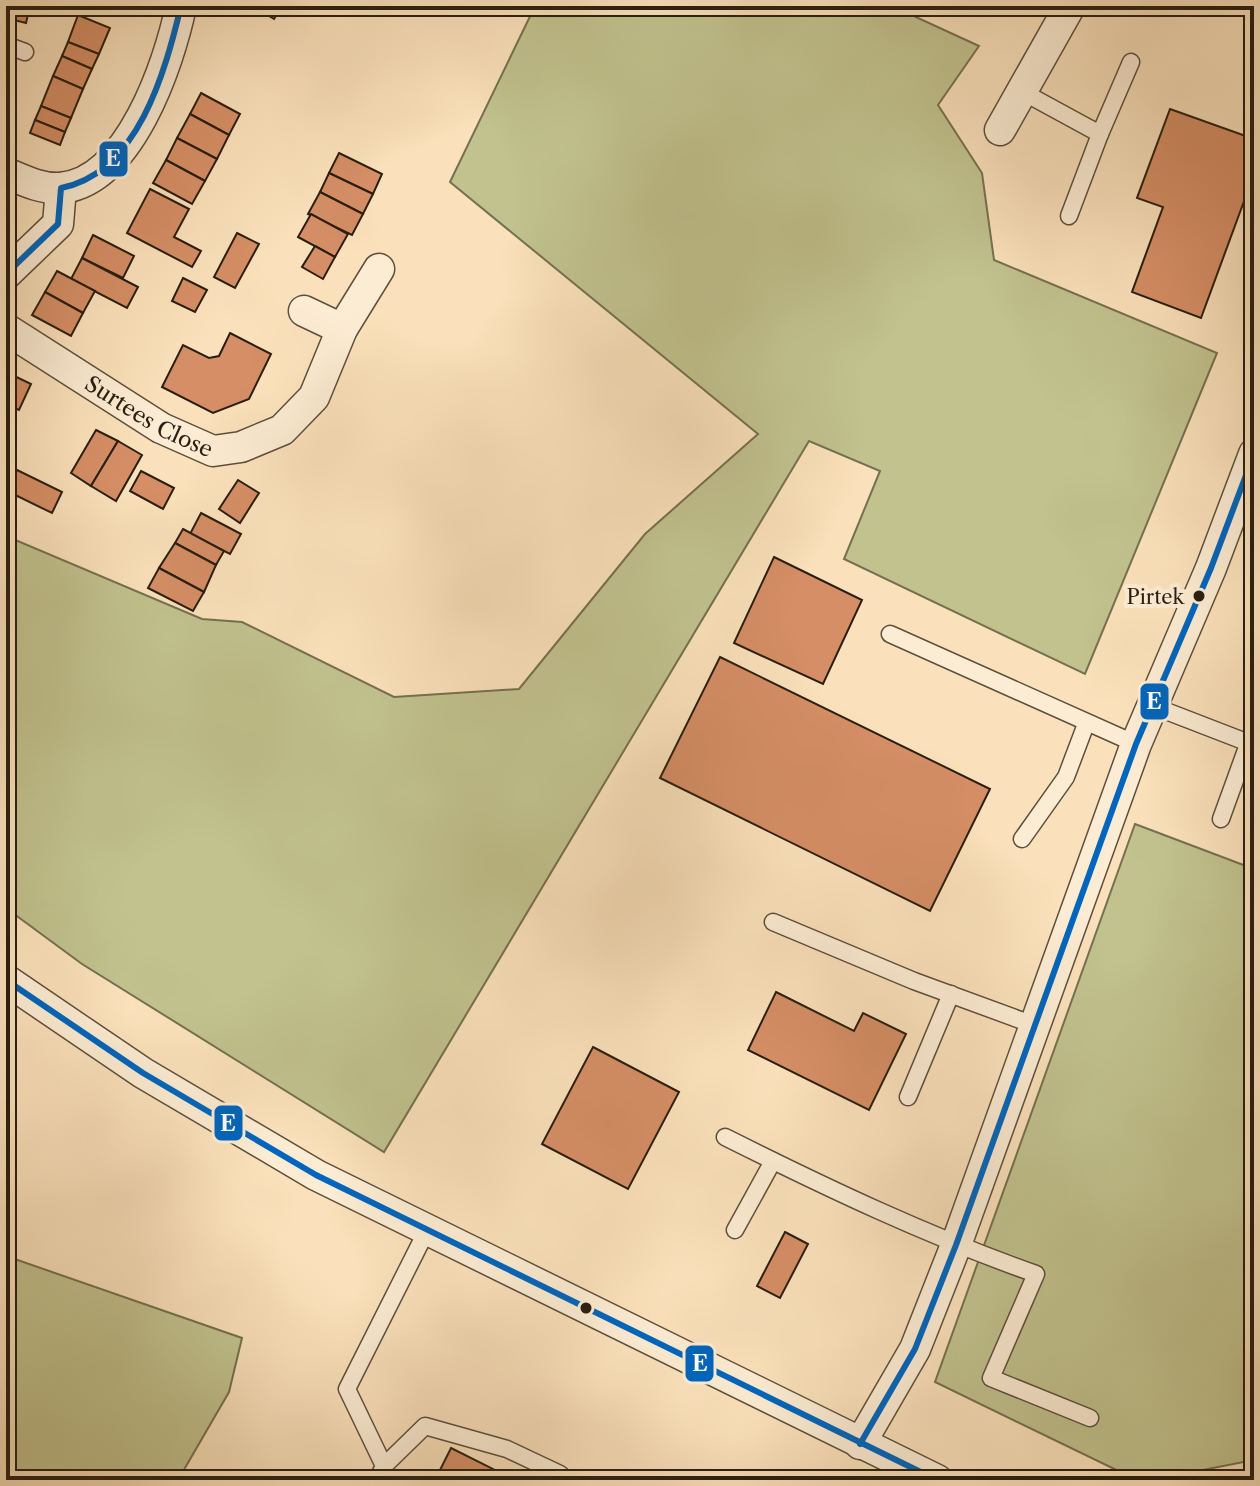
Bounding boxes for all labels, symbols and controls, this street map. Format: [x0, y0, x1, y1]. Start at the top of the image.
line badge: E [98, 140, 129, 178]
text: E [105, 145, 121, 172]
street label: Surtees Close [80, 370, 217, 463]
place label: Pirtek [1126, 585, 1185, 609]
marker: Pirtek [1191, 588, 1207, 604]
line badge: E [1139, 682, 1170, 721]
text: E [1146, 688, 1162, 715]
line badge: E [213, 1104, 244, 1142]
text: E [220, 1110, 236, 1137]
unlabelled marker [578, 1300, 594, 1316]
line badge: E [684, 1344, 715, 1383]
text: E [692, 1350, 708, 1377]

